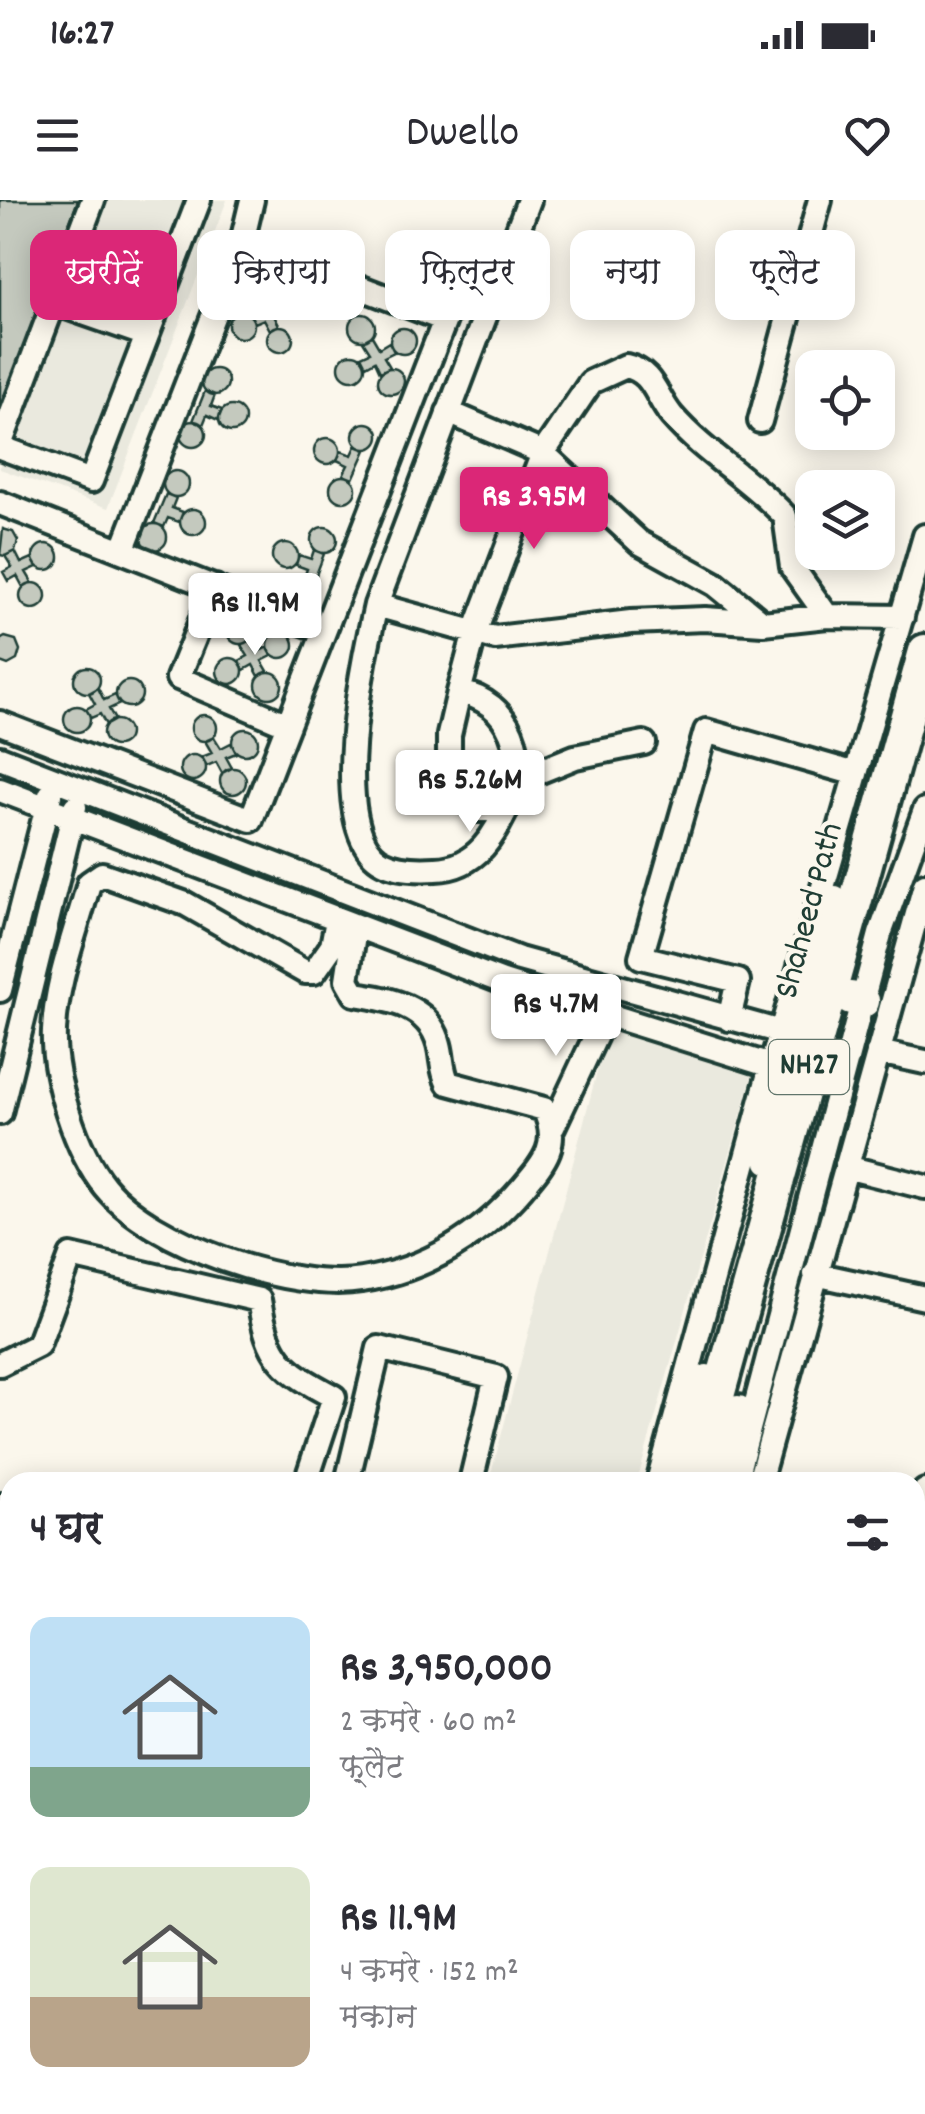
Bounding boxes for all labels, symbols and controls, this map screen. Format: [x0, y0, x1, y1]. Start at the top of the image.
text: 16:27 [50, 8, 114, 63]
text: Dwello [406, 103, 519, 167]
icon: menu [30, 108, 85, 163]
icon: heart [840, 108, 895, 163]
chip: खरीदें [30, 230, 177, 320]
chip: किराया [197, 230, 365, 320]
chip: फ़िल्टर [385, 230, 550, 320]
chip: नया [570, 230, 695, 320]
chip: फ़्लैट [715, 230, 855, 320]
map controls [795, 350, 895, 570]
button: locate [795, 350, 895, 450]
pin: Rs 3.95M [431, 467, 637, 552]
button: layers [795, 470, 895, 570]
text: Rs 3.95M [482, 476, 586, 522]
pin: Rs 11.9M [152, 573, 358, 658]
text: Rs 11.9M [210, 582, 300, 628]
pin: Rs 5.26M [367, 750, 573, 835]
text: Rs 5.26M [418, 759, 522, 805]
street label: Shaheed Path [764, 817, 858, 1005]
pin: Rs 4.7M [464, 974, 648, 1059]
text: Rs 4.7M [513, 983, 599, 1029]
road number: NH27 [769, 1040, 849, 1094]
text: 4 घर [30, 1502, 102, 1562]
icon: filters [840, 1505, 895, 1560]
text: Rs 3,950,000 [340, 1641, 553, 1701]
icon: home [110, 1657, 230, 1777]
text: 2 कमरे · 60 m² [340, 1701, 517, 1747]
text: फ़्लैट [340, 1747, 403, 1793]
text: Rs 11.9M [340, 1891, 457, 1951]
icon: home [110, 1907, 230, 2027]
text: 4 कमरे · 152 m² [340, 1951, 519, 1997]
text: मकान [340, 1997, 416, 2043]

